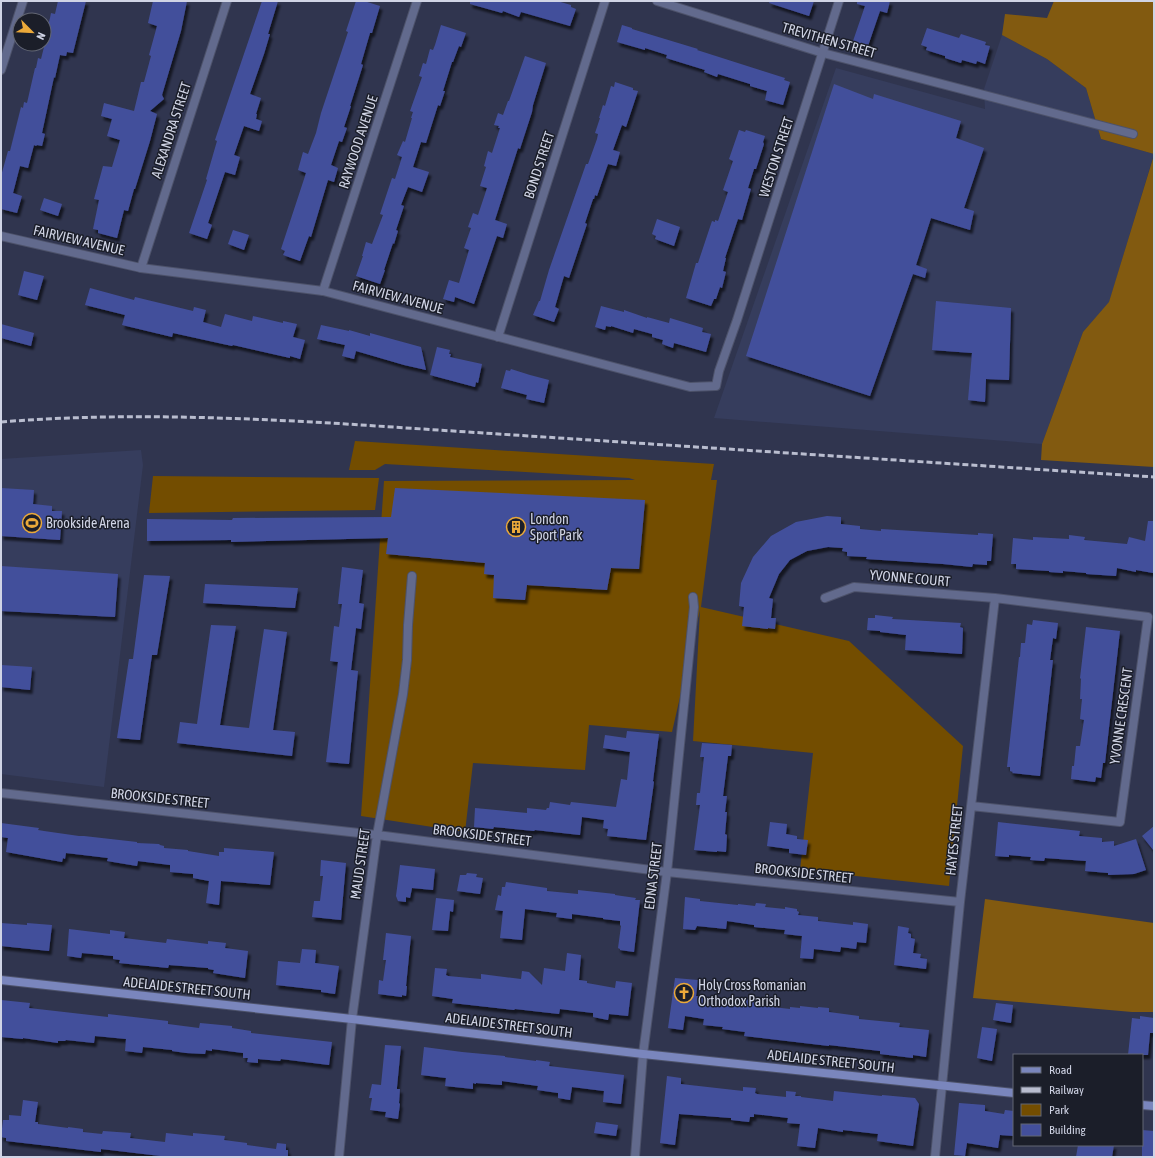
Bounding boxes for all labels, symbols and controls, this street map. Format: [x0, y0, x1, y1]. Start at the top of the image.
north arrow [12, 12, 52, 52]
street label: TREVITHEN STREET [780, 19, 878, 61]
text: N [34, 31, 48, 41]
street label: ALEXANDRA STREET [148, 80, 194, 180]
street label: RAYWOOD AVENUE [335, 93, 381, 191]
street label: WESTON STREET [756, 115, 796, 199]
street label: BOND STREET [521, 129, 557, 201]
street label: FAIRVIEW AVENUE [32, 222, 126, 258]
street label: FAIRVIEW AVENUE [351, 277, 445, 317]
place label: London Sport Park [530, 511, 582, 543]
sports icon: Brookside Arena [21, 512, 43, 534]
place label: Brookside Arena [46, 515, 130, 531]
building icon: London Sport Park [505, 516, 527, 538]
street label: YVONNE COURT [869, 566, 951, 590]
street label: YVONNE CRESCENT [1106, 667, 1136, 765]
street label: BROOKSIDE STREET [110, 785, 210, 811]
street label: HAYES STREET [942, 804, 966, 876]
street label: BROOKSIDE STREET [432, 821, 532, 849]
street label: MAUD STREET [347, 828, 373, 900]
street label: EDNA STREET [641, 841, 665, 911]
street label: BROOKSIDE STREET [754, 860, 854, 886]
street label: ADELAIDE STREET SOUTH [123, 973, 251, 1003]
place label: Holy Cross Romanian Orthodox Parish [698, 977, 806, 1009]
church icon: Holy Cross Romanian Orthodox Parish [673, 982, 695, 1004]
street label: ADELAIDE STREET SOUTH [445, 1009, 573, 1041]
street label: ADELAIDE STREET SOUTH [767, 1046, 895, 1076]
legend [1013, 1054, 1143, 1146]
text: Road [1049, 1063, 1072, 1077]
text: Railway [1049, 1083, 1084, 1097]
text: Park [1049, 1103, 1070, 1117]
text: Building [1049, 1123, 1087, 1137]

